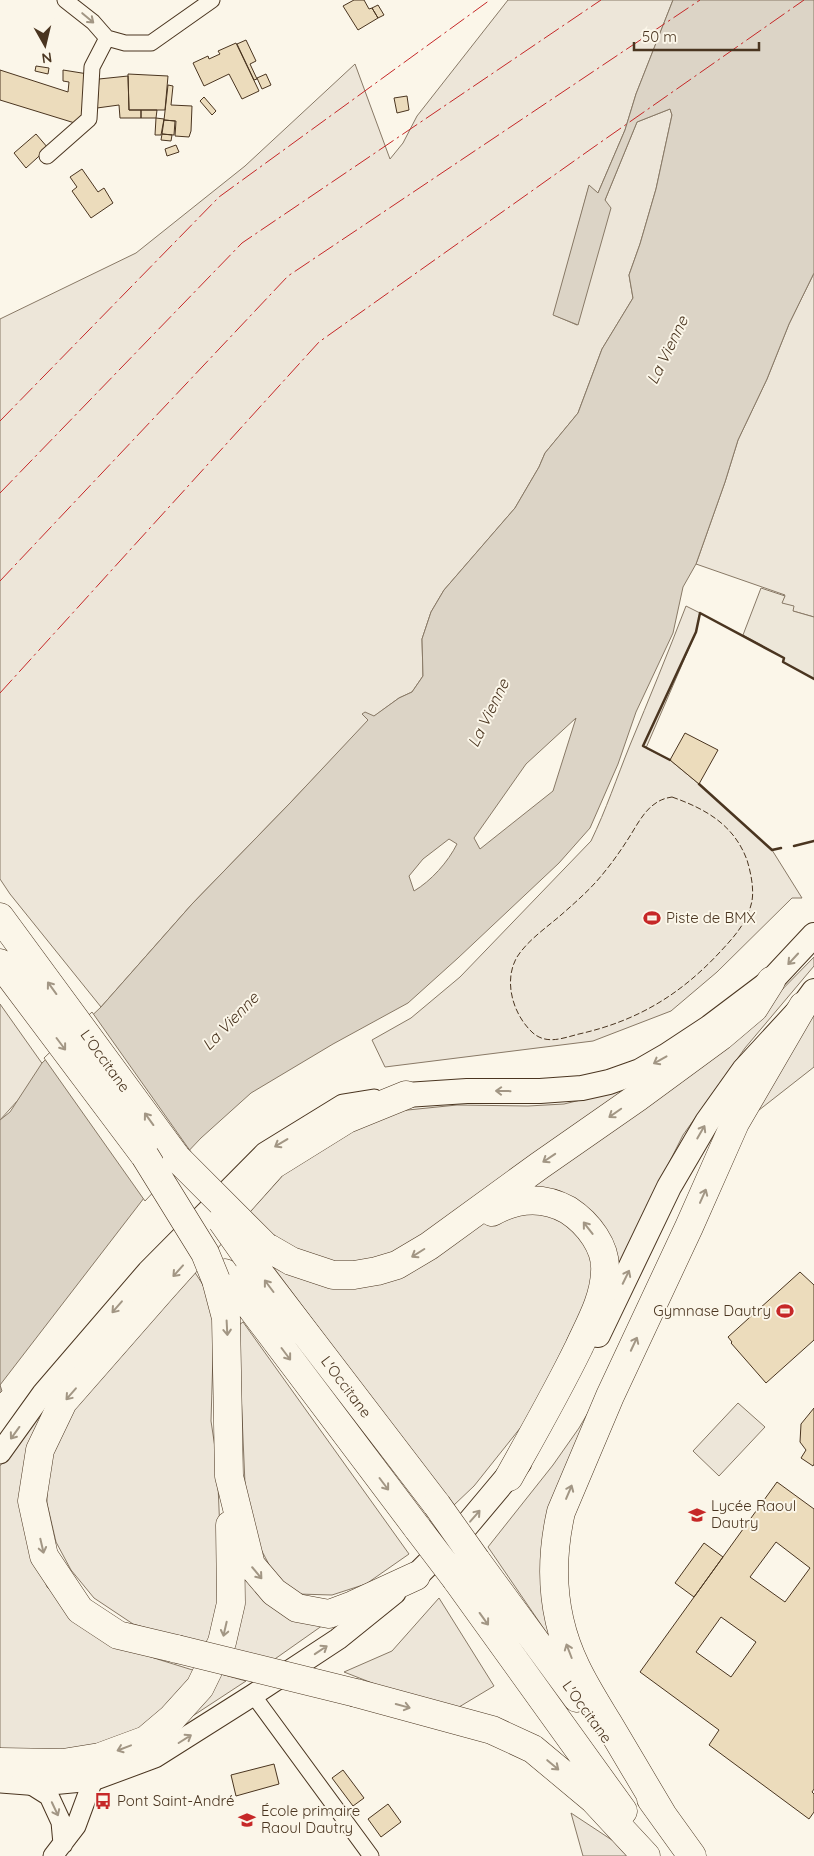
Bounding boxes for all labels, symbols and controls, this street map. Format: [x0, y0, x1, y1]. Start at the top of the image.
one-way arrow [81, 12, 94, 23]
north arrow [20, 20, 70, 70]
scale bar [634, 20, 759, 52]
text: 50 m [642, 27, 677, 46]
text: N [40, 48, 53, 68]
water label: La Vienne [642, 312, 692, 387]
water label: La Vienne [463, 675, 513, 750]
sports icon: Piste de BMX [642, 908, 662, 928]
place label: Piste de BMX [666, 908, 756, 927]
one-way arrow [787, 952, 799, 965]
one-way arrow [47, 982, 57, 996]
water label: La Vienne [197, 987, 263, 1054]
street label: L'Occitane [76, 1026, 134, 1096]
one-way arrow [55, 1037, 66, 1050]
one-way arrow [653, 1055, 668, 1065]
one-way arrow [495, 1086, 512, 1096]
one-way arrow [608, 1108, 622, 1118]
one-way arrow [143, 1113, 154, 1126]
one-way arrow [696, 1126, 706, 1140]
one-way arrow [275, 1138, 289, 1148]
one-way arrow [543, 1153, 557, 1163]
one-way arrow [698, 1189, 708, 1204]
one-way arrow [583, 1221, 593, 1235]
one-way arrow [411, 1249, 425, 1259]
one-way arrow [172, 1265, 183, 1278]
one-way arrow [621, 1269, 631, 1284]
one-way arrow [263, 1280, 274, 1293]
one-way arrow [111, 1300, 123, 1313]
place label: Gymnase Dautry [653, 1301, 771, 1320]
sports icon: Gymnase Dautry [775, 1301, 795, 1321]
one-way arrow [222, 1319, 231, 1335]
one-way arrow [630, 1337, 640, 1352]
one-way arrow [281, 1347, 291, 1361]
street label: L'Occitane [317, 1352, 376, 1421]
one-way arrow [65, 1387, 76, 1400]
one-way arrow [9, 1426, 20, 1439]
one-way arrow [378, 1477, 389, 1490]
one-way arrow [565, 1485, 575, 1500]
place label: Lycée Raoul Dautry [711, 1496, 796, 1532]
school or university icon: Lycée Raoul Dautry [687, 1505, 707, 1525]
one-way arrow [469, 1510, 481, 1523]
one-way arrow [38, 1538, 47, 1554]
one-way arrow [252, 1566, 263, 1579]
one-way arrow [479, 1612, 490, 1625]
one-way arrow [220, 1621, 229, 1637]
one-way arrow [564, 1643, 573, 1659]
one-way arrow [314, 1645, 328, 1655]
street label: L'Occitane [558, 1677, 616, 1747]
one-way arrow [395, 1702, 411, 1711]
one-way arrow [177, 1733, 191, 1743]
one-way arrow [117, 1744, 132, 1753]
one-way arrow [546, 1759, 559, 1771]
bus stop icon: Pont Saint-André [93, 1791, 113, 1811]
place label: Pont Saint-André [117, 1791, 234, 1810]
one-way arrow [51, 1801, 60, 1816]
place label: École primaire Raoul Dautry [261, 1801, 360, 1837]
school or university icon: École primaire Raoul Dautry [237, 1810, 257, 1830]

